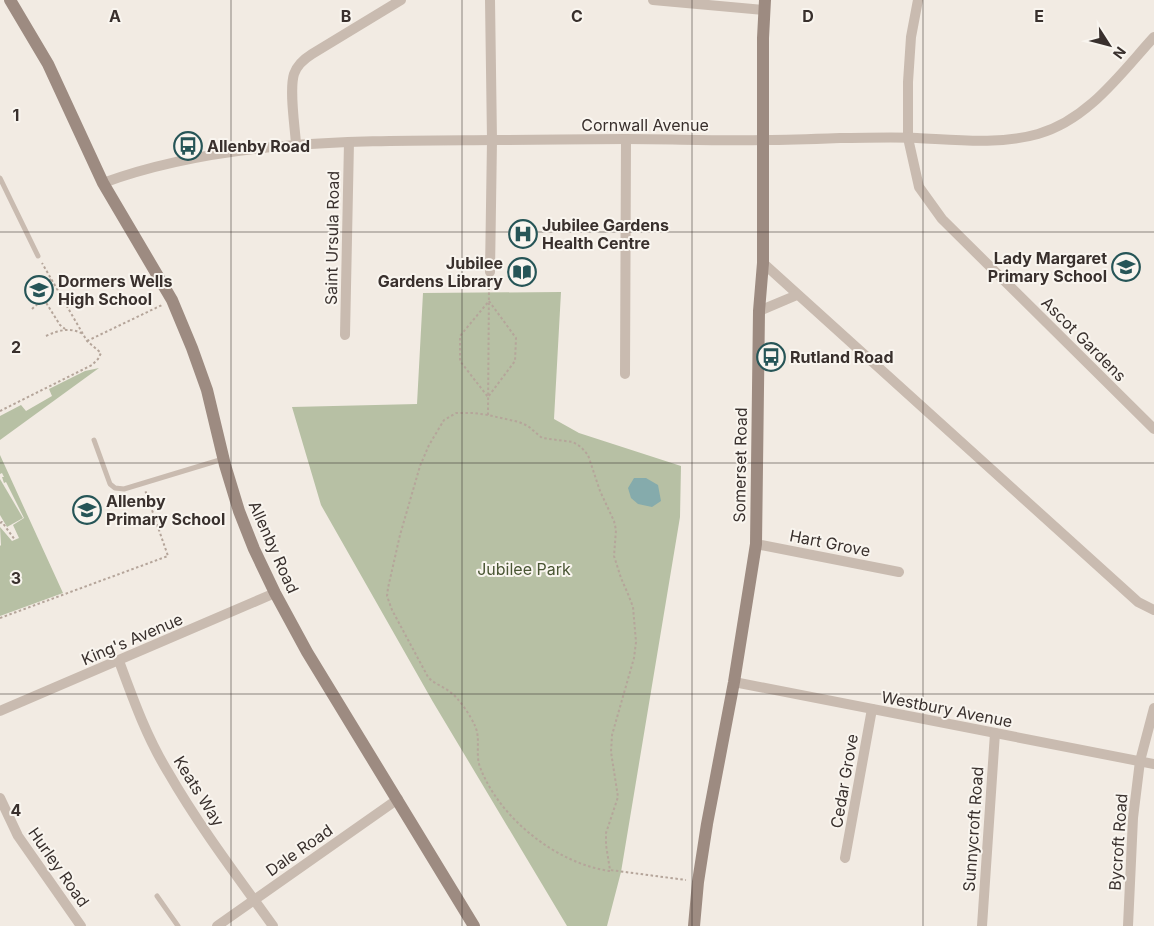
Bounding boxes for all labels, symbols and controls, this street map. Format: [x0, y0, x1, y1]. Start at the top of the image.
text: A [109, 6, 121, 26]
text: B [341, 6, 351, 26]
text: C [571, 6, 583, 26]
text: D [802, 6, 814, 26]
text: E [1034, 6, 1044, 26]
north arrow [1084, 20, 1134, 70]
text: N [1110, 44, 1130, 62]
text: 1 [13, 105, 19, 125]
street label: Cornwall Avenue [581, 115, 709, 135]
bus stop icon: Allenby Road [173, 131, 203, 161]
place label: Allenby Road [207, 136, 310, 156]
street label: Saint Ursula Road [321, 171, 343, 305]
place label: Jubilee Gardens Health Centre [542, 215, 669, 253]
hospital icon: Jubilee Gardens Health Centre [508, 219, 538, 249]
place label: Lady Margaret Primary School [988, 248, 1107, 286]
school or university icon: Lady Margaret Primary School [1111, 252, 1141, 282]
place label: Jubilee Gardens Library [378, 253, 503, 291]
library icon: Jubilee Gardens Library [507, 257, 537, 287]
place label: Dormers Wells High School [58, 271, 172, 309]
school or university icon: Dormers Wells High School [24, 275, 54, 305]
street label: Ascot Gardens [1037, 292, 1131, 386]
text: 2 [11, 337, 21, 357]
bus stop icon: Rutland Road [756, 342, 786, 372]
place label: Rutland Road [790, 347, 893, 367]
street label: Somerset Road [729, 407, 751, 523]
place label: Allenby Primary School [106, 491, 225, 529]
school or university icon: Allenby Primary School [72, 495, 102, 525]
street label: Allenby Road [245, 498, 303, 596]
street label: Hart Grove [788, 525, 872, 561]
park label: Jubilee Park [477, 559, 571, 579]
text: 3 [11, 568, 21, 588]
street label: King's Avenue [78, 609, 186, 669]
street label: Westbury Avenue [880, 686, 1014, 732]
street label: Cedar Grove [826, 732, 862, 830]
street label: Keats Way [170, 752, 228, 830]
street label: Sunnycroft Road [959, 766, 987, 892]
street label: Bycroft Road [1105, 793, 1131, 891]
text: 4 [11, 800, 22, 820]
street label: Dale Road [262, 820, 336, 880]
street label: Hurley Road [24, 823, 94, 911]

